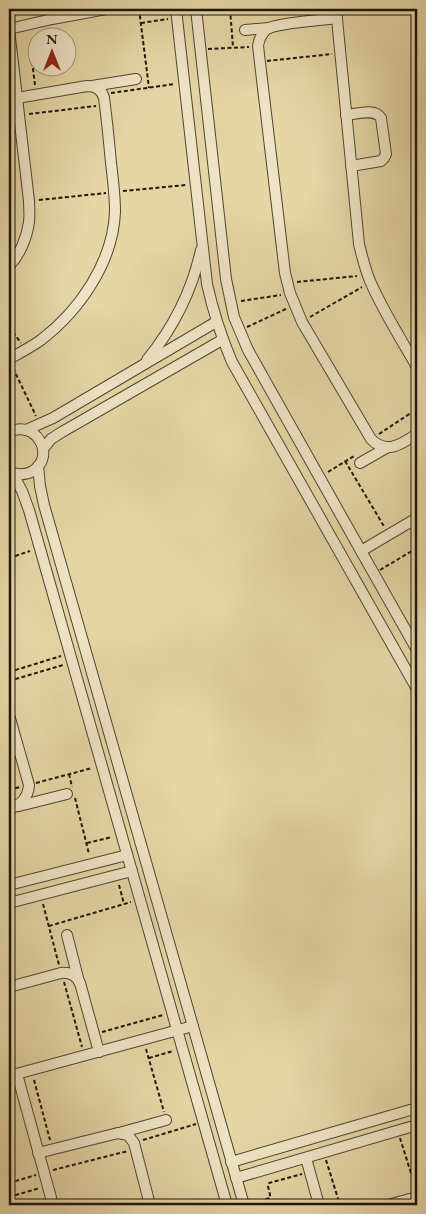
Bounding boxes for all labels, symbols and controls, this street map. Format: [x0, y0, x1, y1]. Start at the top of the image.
north arrow [28, 28, 78, 78]
text: N [46, 30, 58, 48]

